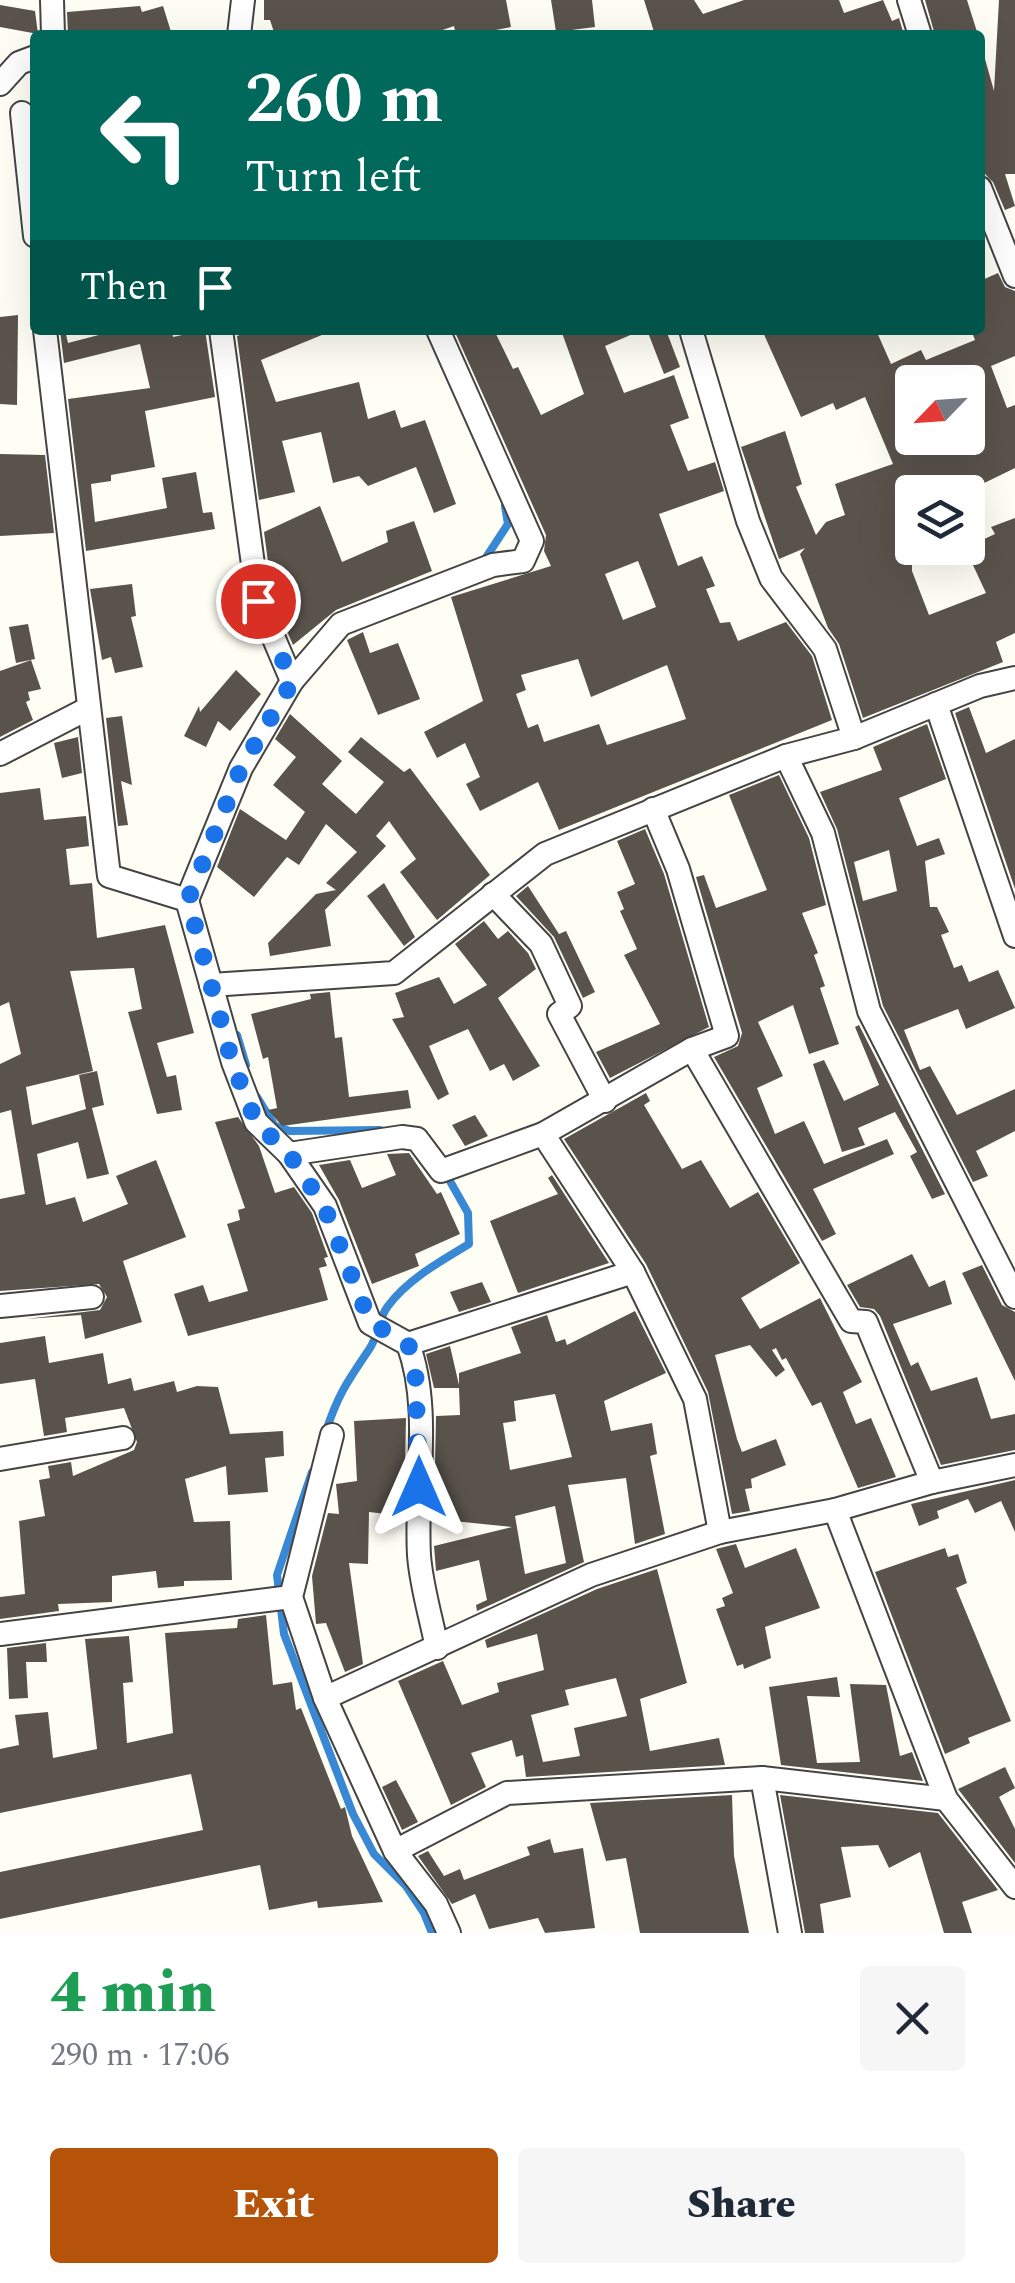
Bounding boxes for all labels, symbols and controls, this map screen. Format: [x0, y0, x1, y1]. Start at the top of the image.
text: 260 m [245, 47, 443, 153]
icon: left [80, 70, 210, 200]
text: Turn left [245, 143, 422, 212]
text: Then [80, 259, 168, 317]
icon: arrive [188, 260, 243, 315]
north arrow [895, 365, 985, 455]
map controls [895, 365, 985, 565]
button: layers [895, 475, 985, 565]
pin [216, 559, 301, 644]
icon: arrive [231, 574, 286, 629]
position arrow [367, 1435, 471, 1539]
text: 4 min [50, 1947, 216, 2039]
button: close [860, 1966, 965, 2071]
text: 290 m · 17:06 [50, 2031, 230, 2080]
button: Exit [50, 2148, 498, 2263]
button: Share [518, 2148, 965, 2263]

